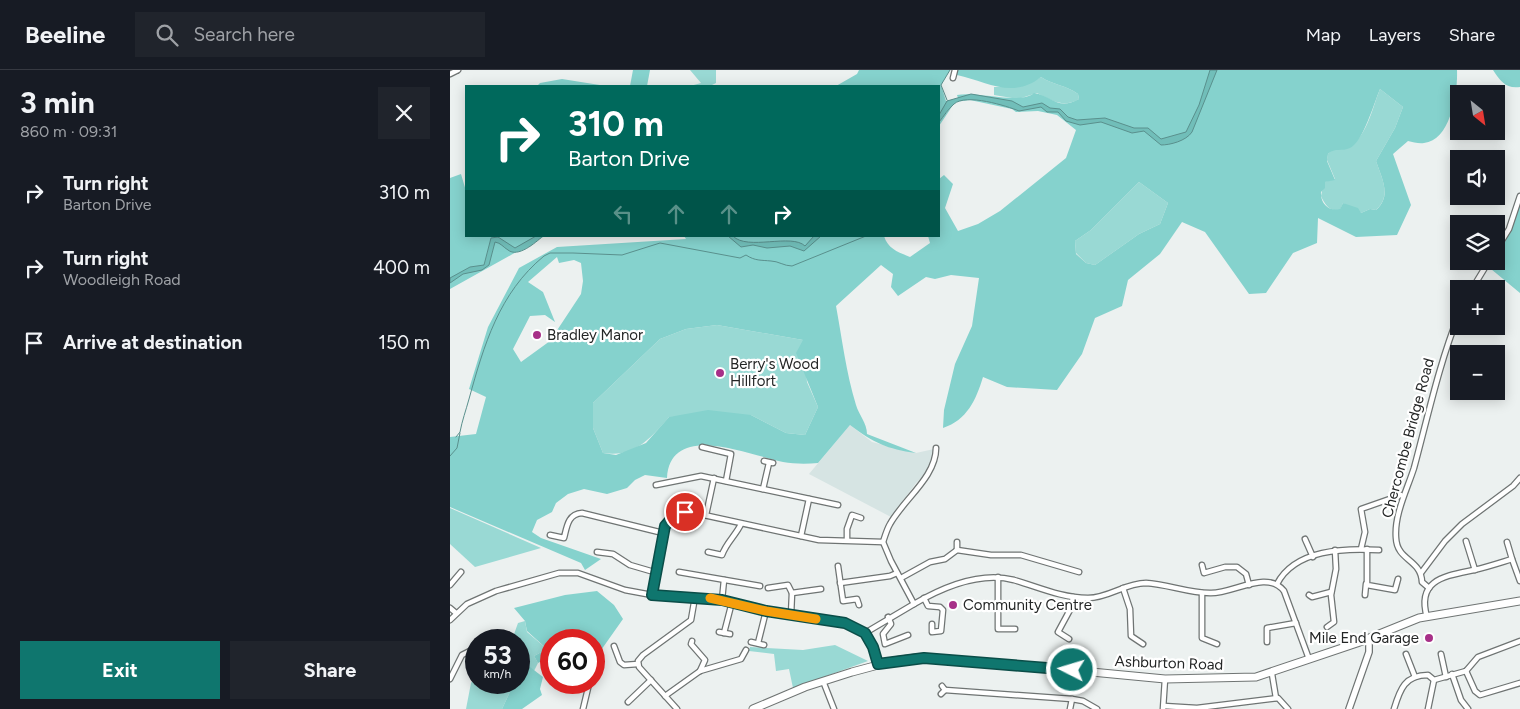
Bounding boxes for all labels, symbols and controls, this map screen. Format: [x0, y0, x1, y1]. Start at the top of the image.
search box [135, 12, 485, 57]
text: Beeline [25, 20, 105, 49]
icon: search [153, 21, 181, 49]
text: Search here [193, 23, 295, 46]
text: Map [1306, 24, 1341, 46]
text: Layers [1369, 24, 1421, 46]
text: Share [1449, 24, 1495, 46]
text: 3 min [20, 84, 95, 121]
north arrow [1450, 85, 1505, 140]
map controls [1450, 85, 1505, 400]
button: close [378, 87, 430, 139]
text: 310 m [568, 103, 664, 145]
icon: right [485, 105, 550, 170]
text: 860 m · 09:31 [20, 122, 117, 141]
text: Barton Drive [568, 145, 690, 172]
button: sound [1450, 150, 1505, 205]
text: Turn right [63, 172, 149, 195]
icon: right [20, 179, 48, 207]
text: 310 m [379, 181, 430, 204]
text: Barton Drive [63, 195, 152, 214]
icon: left [609, 200, 637, 228]
icon: ahead [662, 200, 690, 228]
icon: ahead [715, 200, 743, 228]
icon: right [768, 200, 796, 228]
button: layers [1450, 215, 1505, 270]
text: Turn right [63, 247, 149, 270]
icon: right [20, 254, 48, 282]
text: 400 m [373, 256, 430, 279]
text: Woodleigh Road [63, 270, 181, 289]
button: + [1450, 280, 1505, 335]
place label: Bradley Manor [547, 326, 643, 344]
icon: arrive [20, 329, 48, 357]
marker: Bradley Manor [531, 329, 543, 341]
text: Arrive at destination [63, 331, 242, 354]
text: 150 m [378, 331, 430, 354]
button: − [1450, 345, 1505, 400]
place label: Berry's Wood Hillfort [730, 355, 819, 390]
street label: Chercombe Bridge Road [1378, 356, 1438, 520]
marker: Berry's Wood Hillfort [714, 367, 726, 379]
pin [664, 491, 706, 533]
icon: arrive [671, 498, 699, 526]
place label: Community Centre [963, 596, 1092, 614]
marker: Community Centre [947, 599, 959, 611]
speed limit sign: 60 [540, 629, 605, 694]
place label: Mile End Garage [1309, 629, 1419, 647]
marker: Mile End Garage [1423, 632, 1435, 644]
text: 53 [483, 640, 512, 670]
button: Exit [20, 641, 220, 699]
button: Share [230, 641, 430, 699]
position arrow [1045, 643, 1097, 695]
street label: Ashburton Road [1114, 652, 1224, 674]
text: km/h [484, 667, 511, 681]

